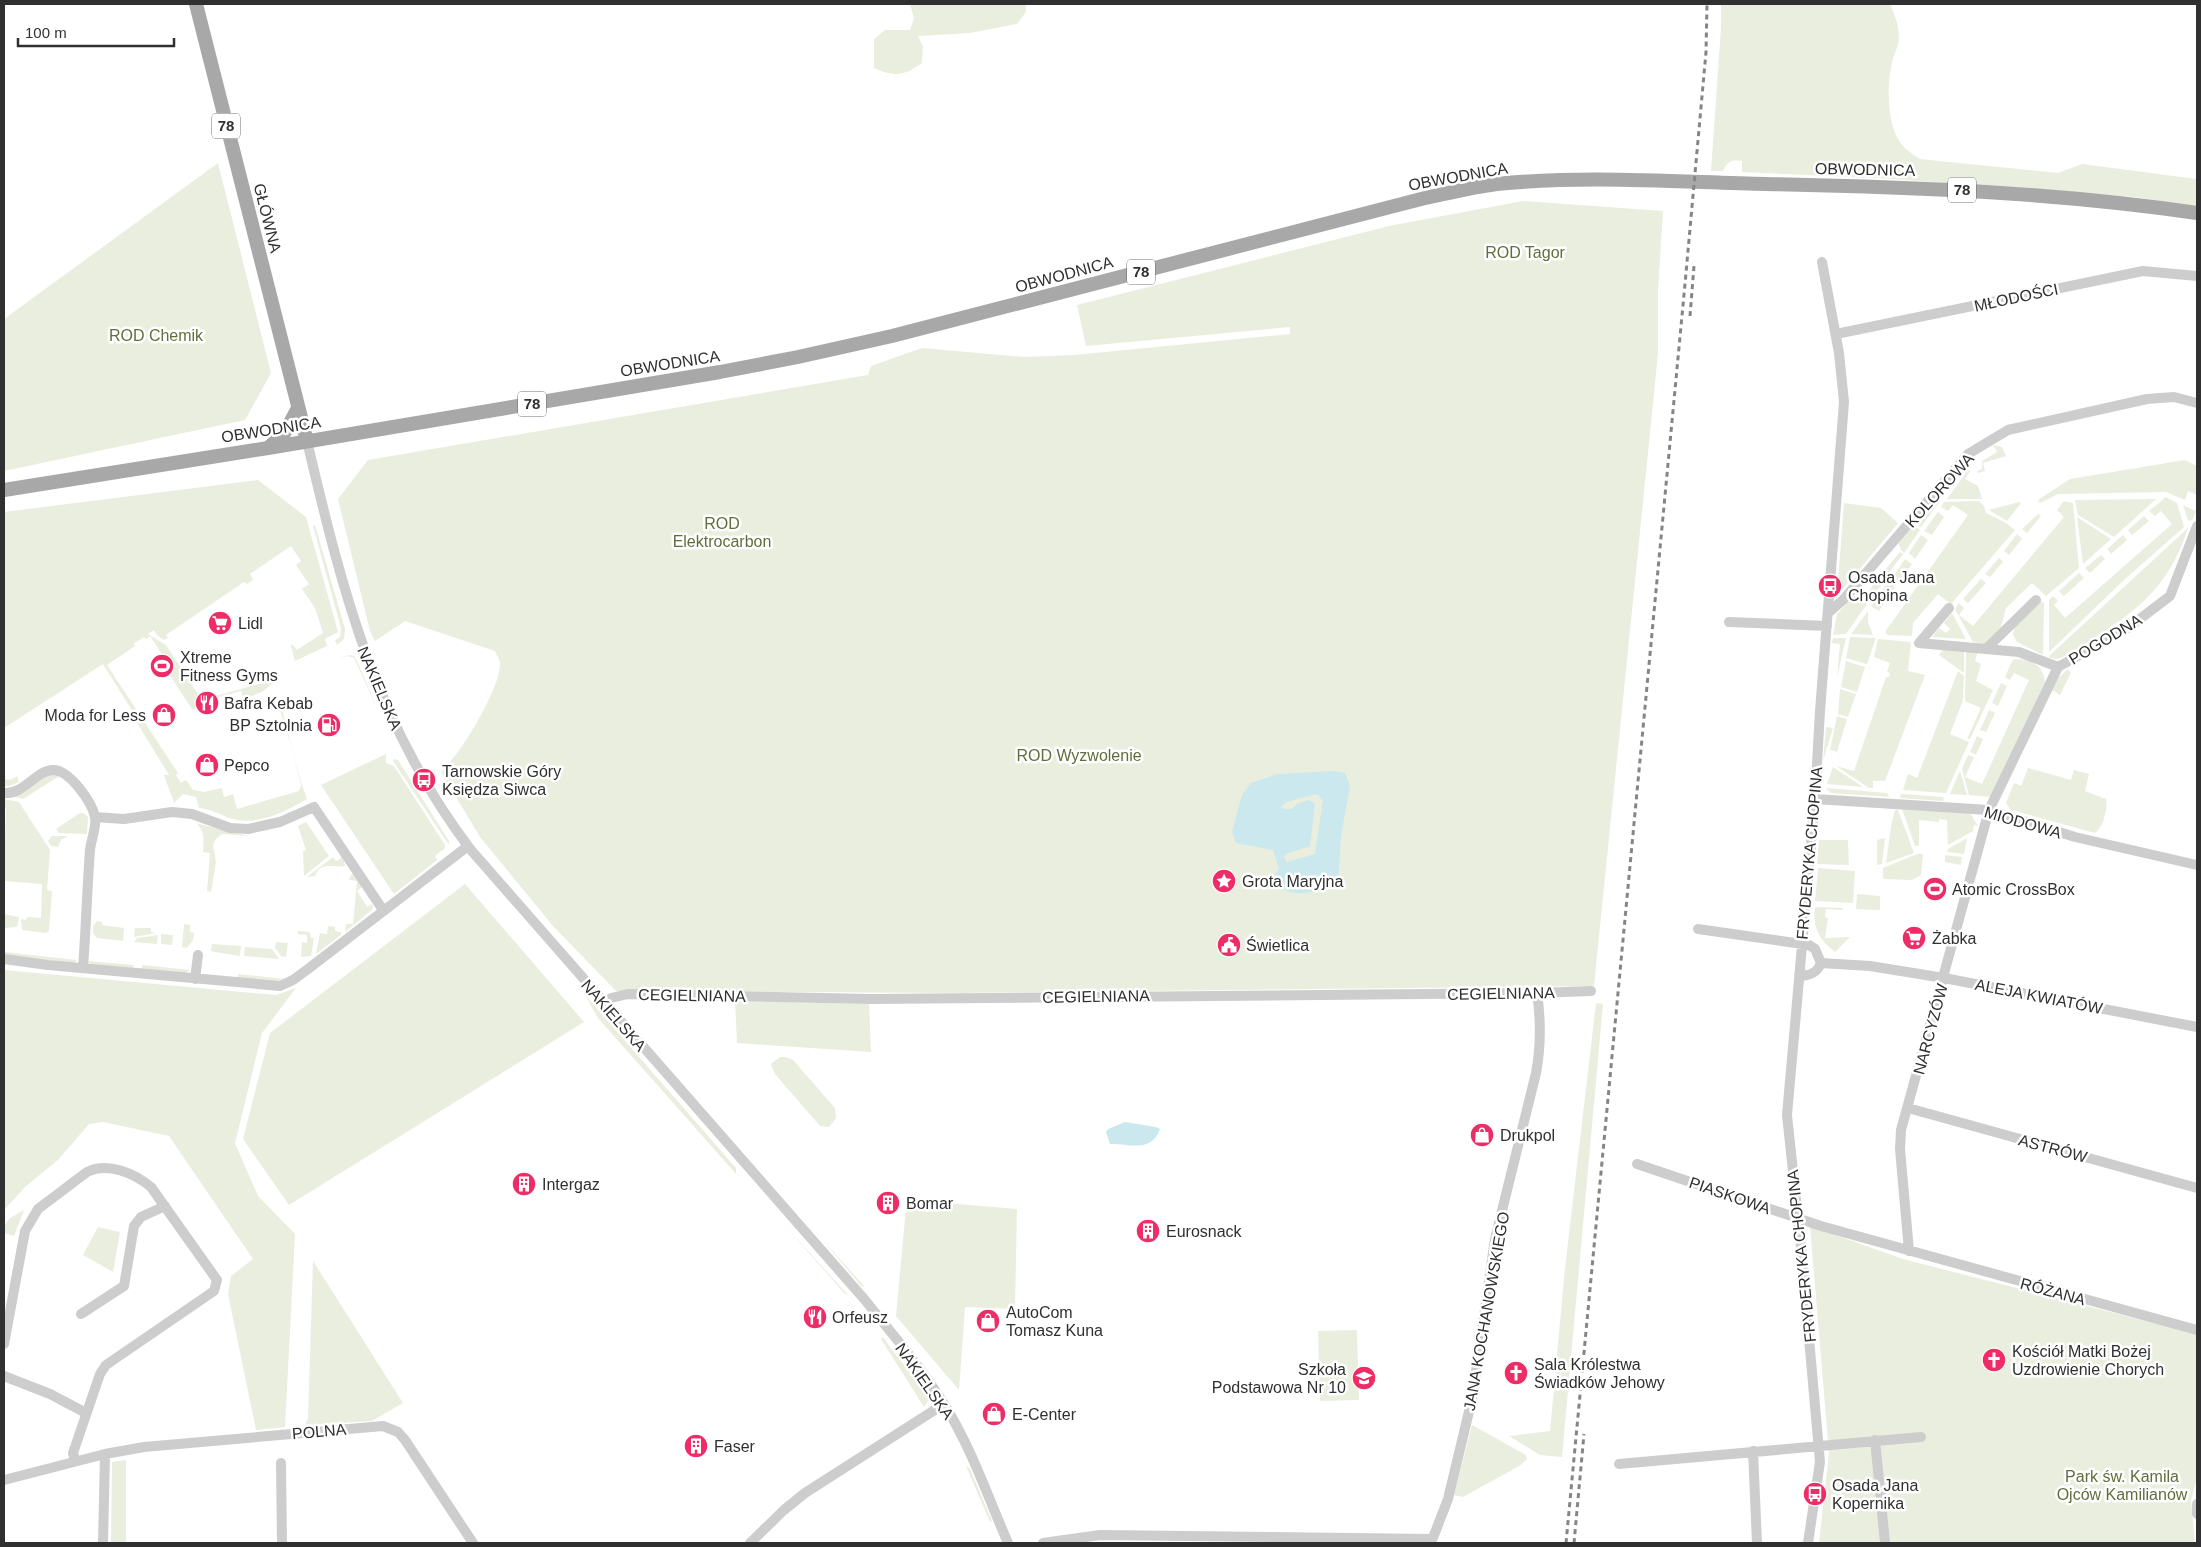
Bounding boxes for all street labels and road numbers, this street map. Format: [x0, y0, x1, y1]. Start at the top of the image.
road number: 78 [212, 114, 240, 138]
street label: OBWODNICA [1407, 159, 1509, 194]
street label: OBWODNICA [1815, 160, 1916, 179]
road number: 78 [1948, 178, 1976, 202]
street label: GŁÓWNA [251, 181, 285, 255]
street label: OBWODNICA [1013, 253, 1115, 296]
road number: 78 [1127, 260, 1155, 284]
street label: MŁODOŚCI [1972, 279, 2060, 315]
street label: OBWODNICA [619, 347, 721, 380]
road number: 78 [518, 392, 546, 416]
street label: OBWODNICA [220, 413, 322, 446]
street label: KOLOROWA [1902, 450, 1977, 531]
street label: POGODNA [2066, 611, 2145, 668]
street label: NAKIELSKA [354, 644, 405, 733]
street label: FRYDERYKA CHOPINA [1793, 765, 1826, 940]
street label: MIODOWA [1982, 803, 2064, 842]
street label: ALEJA KWIATÓW [1974, 975, 2105, 1017]
street label: NAKIELSKA [578, 976, 649, 1055]
street label: NARCYZÓW [1909, 981, 1951, 1076]
street label: CEGIELNIANA [1447, 984, 1555, 1003]
street label: CEGIELNIANA [638, 986, 746, 1005]
street label: CEGIELNIANA [1042, 987, 1150, 1006]
street label: ASTRÓW [2017, 1130, 2090, 1166]
street label: FRYDERYKA CHOPINA [1784, 1168, 1819, 1343]
street label: PIASKOWA [1687, 1174, 1773, 1217]
street label: JANA KOCHANOWSKIEGO [1461, 1210, 1512, 1412]
street label: RÓŻANA [2018, 1274, 2088, 1308]
street label: NAKIELSKA [892, 1340, 957, 1423]
street label: POLNA [291, 1421, 347, 1442]

